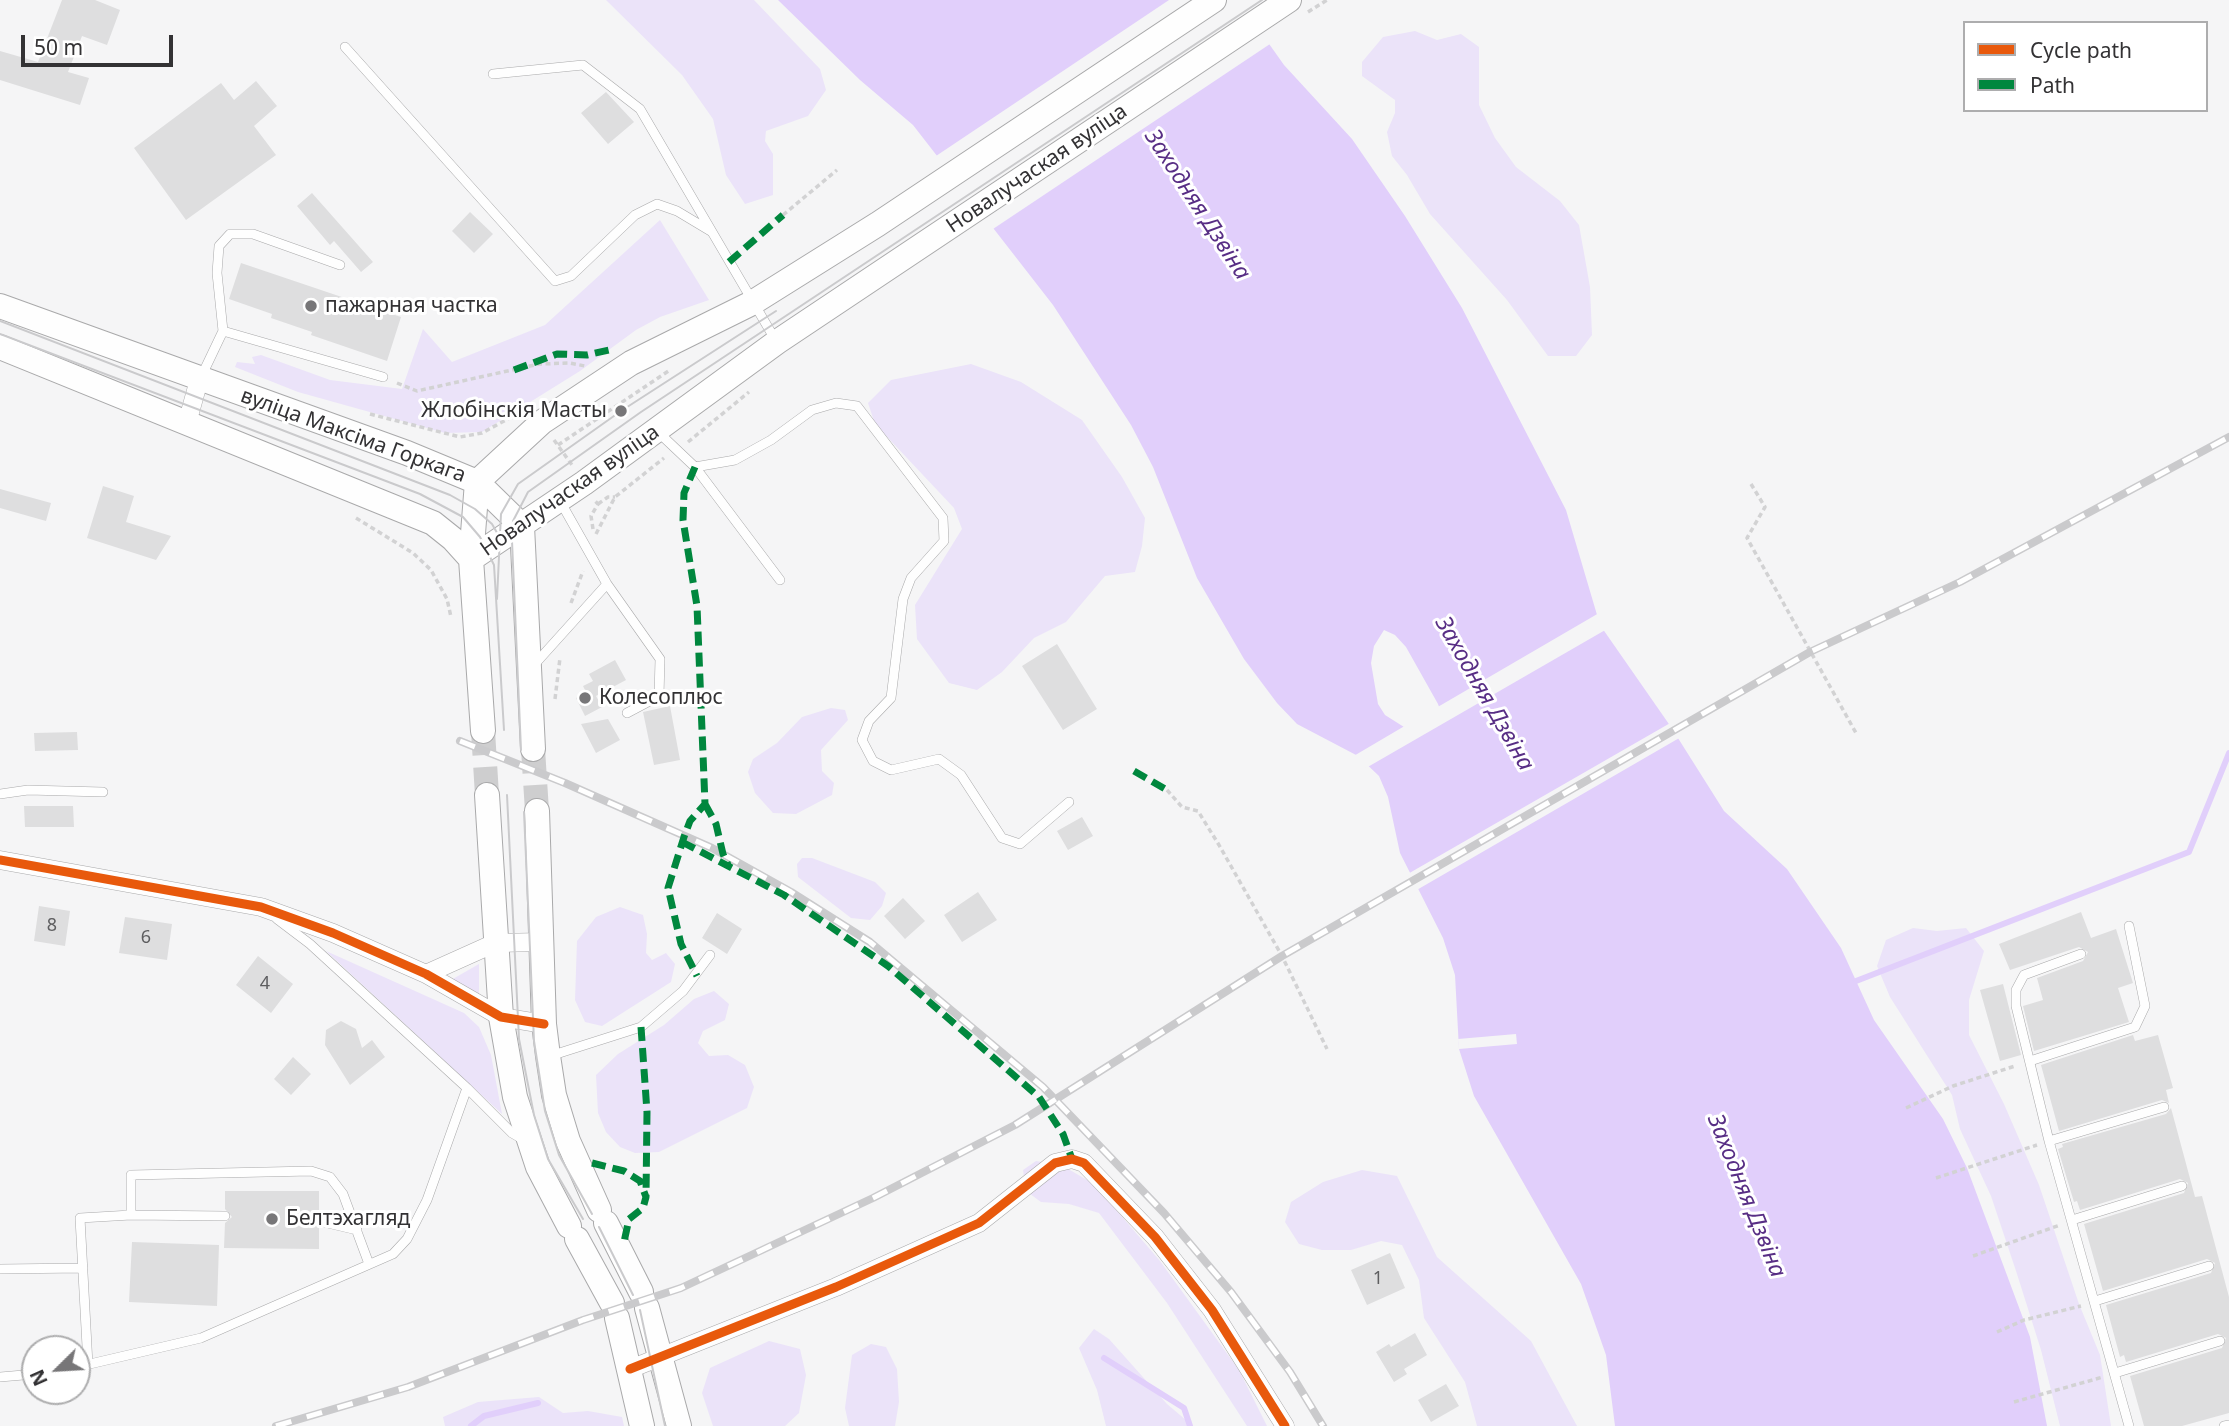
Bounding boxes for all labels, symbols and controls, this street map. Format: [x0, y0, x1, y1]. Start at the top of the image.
scale bar [24, 21, 177, 65]
legend [1963, 21, 2208, 112]
text: 50 m [34, 33, 83, 61]
text: Cycle path [2030, 36, 2132, 64]
text: Path [2030, 71, 2075, 99]
street label: Новалучаская вуліца [942, 99, 1132, 239]
water label: Заходняя Дзвіна [1138, 125, 1256, 285]
place label: пажарная частка [325, 293, 498, 319]
marker: пажарная частка [303, 298, 319, 314]
street label: вуліца Максіма Горкага [237, 383, 469, 489]
place label: Жлобінскія Масты [421, 398, 607, 424]
marker: Жлобінскія Масты [613, 403, 629, 419]
street label: Новалучаская вуліца [476, 420, 664, 562]
water label: Заходняя Дзвіна [1429, 612, 1539, 776]
place label: Колесоплюс [599, 685, 723, 711]
marker: Колесоплюс [577, 690, 593, 706]
house number: 8 [47, 915, 57, 937]
house number: 6 [141, 927, 151, 949]
house number: 4 [260, 973, 270, 995]
water label: Заходняя Дзвіна [1701, 1110, 1791, 1282]
place label: Белтэхагляд [286, 1206, 410, 1232]
marker: Белтэхагляд [264, 1211, 280, 1227]
house number: 1 [1373, 1268, 1383, 1290]
north arrow [21, 1335, 91, 1405]
text: N [24, 1365, 54, 1390]

